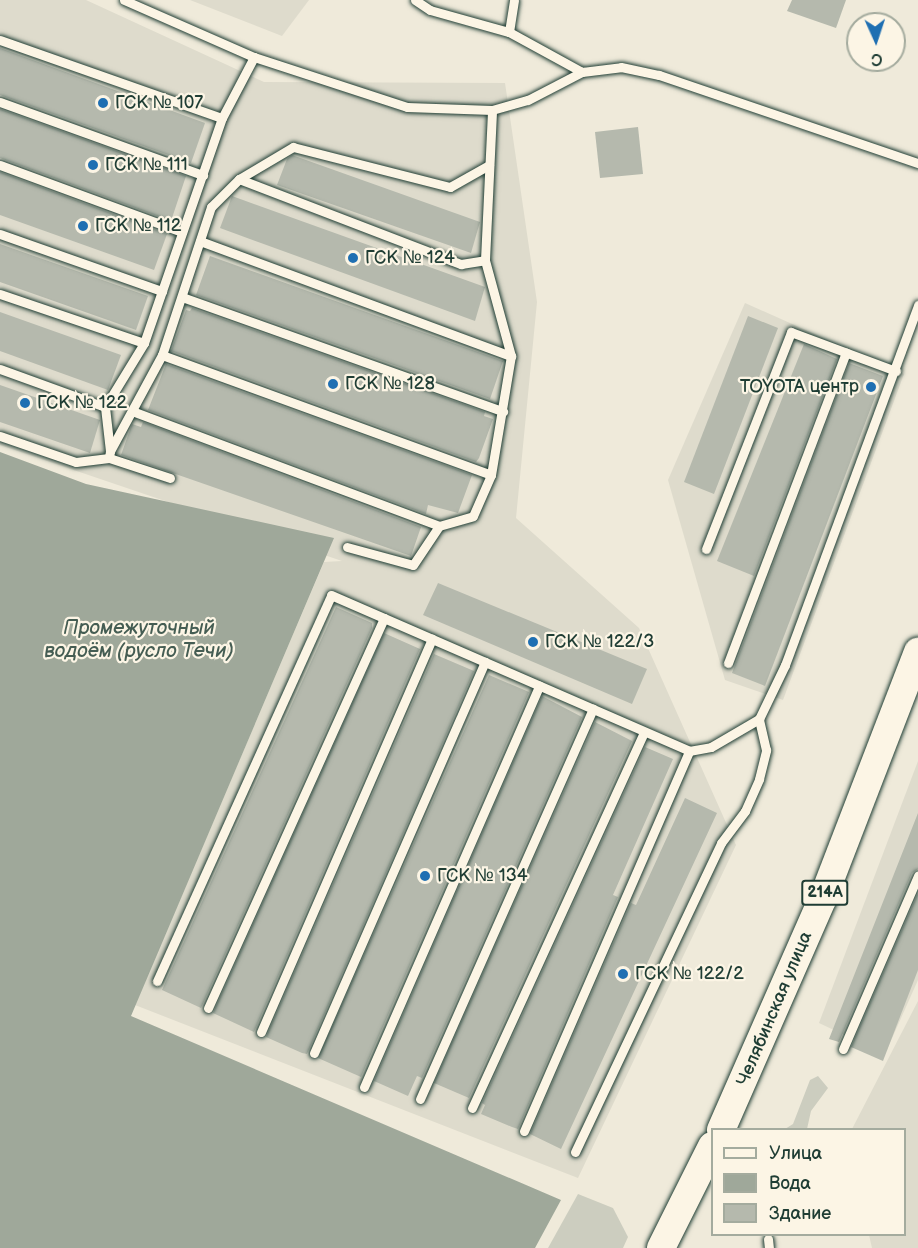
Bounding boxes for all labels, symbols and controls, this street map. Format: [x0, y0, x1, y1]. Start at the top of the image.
north arrow [846, 12, 906, 72]
text: С [871, 49, 883, 68]
place label: ГСК № 107 [115, 92, 203, 114]
marker: ГСК № 107 [96, 96, 110, 110]
place label: ГСК № 111 [105, 154, 188, 176]
marker: ГСК № 111 [86, 158, 100, 172]
place label: ГСК № 112 [95, 215, 181, 237]
marker: ГСК № 112 [76, 219, 90, 233]
place label: ГСК № 124 [365, 247, 455, 269]
marker: ГСК № 124 [346, 251, 360, 265]
place label: ГСК № 128 [345, 373, 435, 395]
place label: TOYOTA центр [740, 376, 859, 398]
marker: ГСК № 128 [326, 377, 340, 391]
marker: TOYOTA центр [864, 380, 878, 394]
place label: ГСК № 122 [37, 392, 127, 414]
marker: ГСК № 122 [18, 396, 32, 410]
water label: Промежуточный водоём (русло Течи) [44, 617, 234, 664]
place label: ГСК № 122/3 [545, 631, 654, 653]
marker: ГСК № 122/3 [526, 635, 540, 649]
place label: ГСК № 134 [437, 865, 528, 887]
marker: ГСК № 134 [418, 869, 432, 883]
road number: 214А [801, 880, 849, 906]
street label: Челябинская улица [733, 929, 817, 1089]
place label: ГСК № 122/2 [635, 963, 744, 985]
marker: ГСК № 122/2 [616, 967, 630, 981]
legend [711, 1128, 906, 1236]
text: Улица [769, 1143, 822, 1164]
text: Вода [769, 1173, 811, 1194]
text: Здание [769, 1203, 831, 1224]

